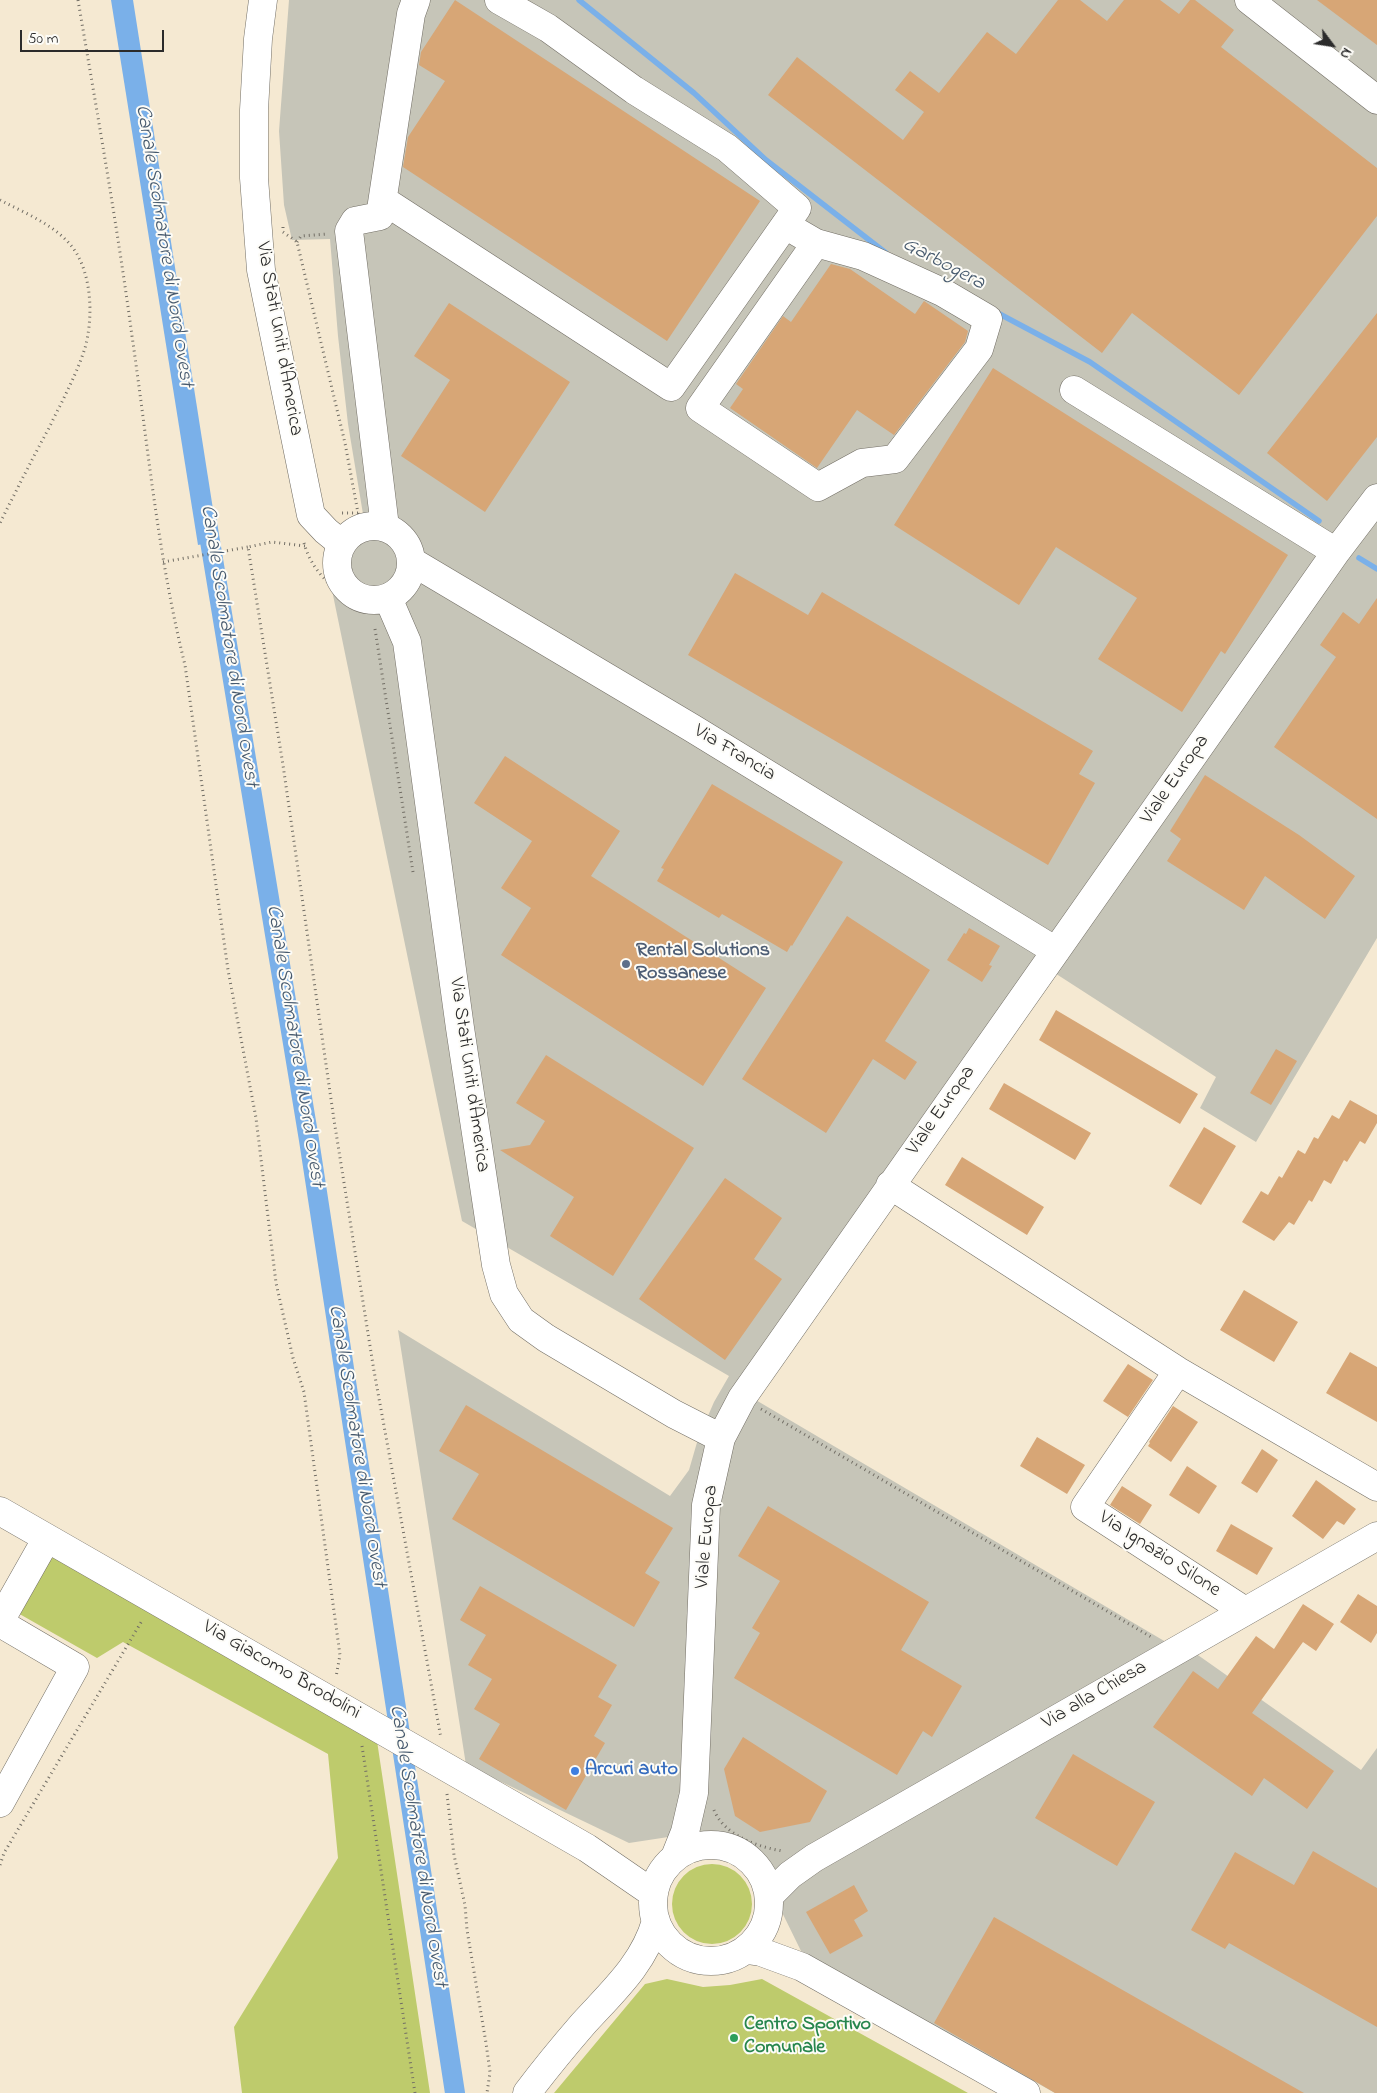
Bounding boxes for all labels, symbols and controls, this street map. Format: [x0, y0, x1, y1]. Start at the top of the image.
scale bar [22, 20, 166, 52]
north arrow [1307, 20, 1357, 70]
text: 50 m [28, 28, 58, 50]
text: N [1334, 44, 1357, 62]
water label: Canale Scolmatore di Nord Ovest [128, 103, 198, 389]
water label: Garbogera [897, 233, 989, 297]
street label: Via Stati Uniti d'America [249, 240, 307, 438]
water label: Canale Scolmatore di Nord Ovest [193, 503, 263, 789]
street label: Via Francia [689, 720, 779, 788]
street label: Viale Europa [1136, 731, 1216, 829]
water label: Canale Scolmatore di Nord Ovest [259, 903, 329, 1189]
place label: Rental Solutions Rossanese [636, 940, 770, 987]
marker: Rental Solutions Rossanese [620, 958, 632, 970]
street label: Via Stati Uniti d'America [442, 976, 494, 1174]
street label: Viale Europa [902, 1062, 982, 1160]
water label: Canale Scolmatore di Nord Ovest [321, 1303, 391, 1589]
street label: Viale Europa [692, 1484, 724, 1590]
street label: Via Ignazio Silone [1094, 1507, 1224, 1603]
street label: Via Giacomo Brodolini [198, 1616, 364, 1726]
street label: Via alla Chiesa [1038, 1656, 1152, 1736]
water label: Canale Scolmatore di Nord Ovest [382, 1703, 452, 1989]
place label: Arcuri auto [585, 1759, 678, 1783]
marker: Arcuri auto [569, 1765, 581, 1777]
place label: Centro Sportivo Comunale [744, 2014, 871, 2061]
marker: Centro Sportivo Comunale [728, 2032, 740, 2044]

